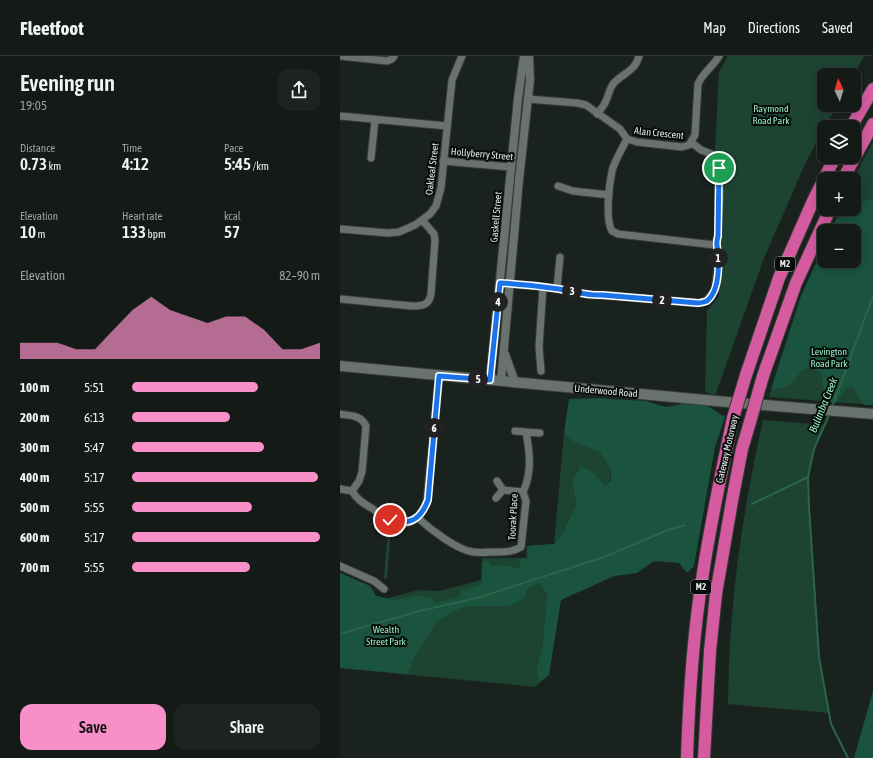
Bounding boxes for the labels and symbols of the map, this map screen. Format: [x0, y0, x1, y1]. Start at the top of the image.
north arrow [817, 68, 861, 112]
park label: Raymond Road Park [752, 103, 790, 126]
street label: Alan Crescent [634, 125, 685, 141]
street label: Oakleaf Street [423, 142, 441, 196]
street label: Hollyberry Street [450, 146, 514, 162]
pin [702, 151, 736, 185]
street label: Gaskell Street [488, 191, 504, 243]
pin: 1 [708, 248, 728, 268]
road number: M2 [775, 257, 795, 271]
pin: 3 [562, 281, 582, 301]
pin: 2 [652, 290, 672, 310]
pin: 4 [488, 292, 508, 312]
park label: Levington Road Park [810, 346, 848, 369]
pin: 5 [468, 369, 488, 389]
water label: Bulimba Creek [807, 376, 840, 434]
street label: Underwood Road [574, 383, 638, 399]
street label: Gateway Motorway [714, 414, 740, 484]
pin: 6 [424, 418, 444, 438]
street label: Toorak Place [506, 493, 520, 541]
pin [373, 503, 407, 537]
road number: M2 [691, 580, 711, 594]
park label: Wealth Street Park [366, 624, 407, 647]

